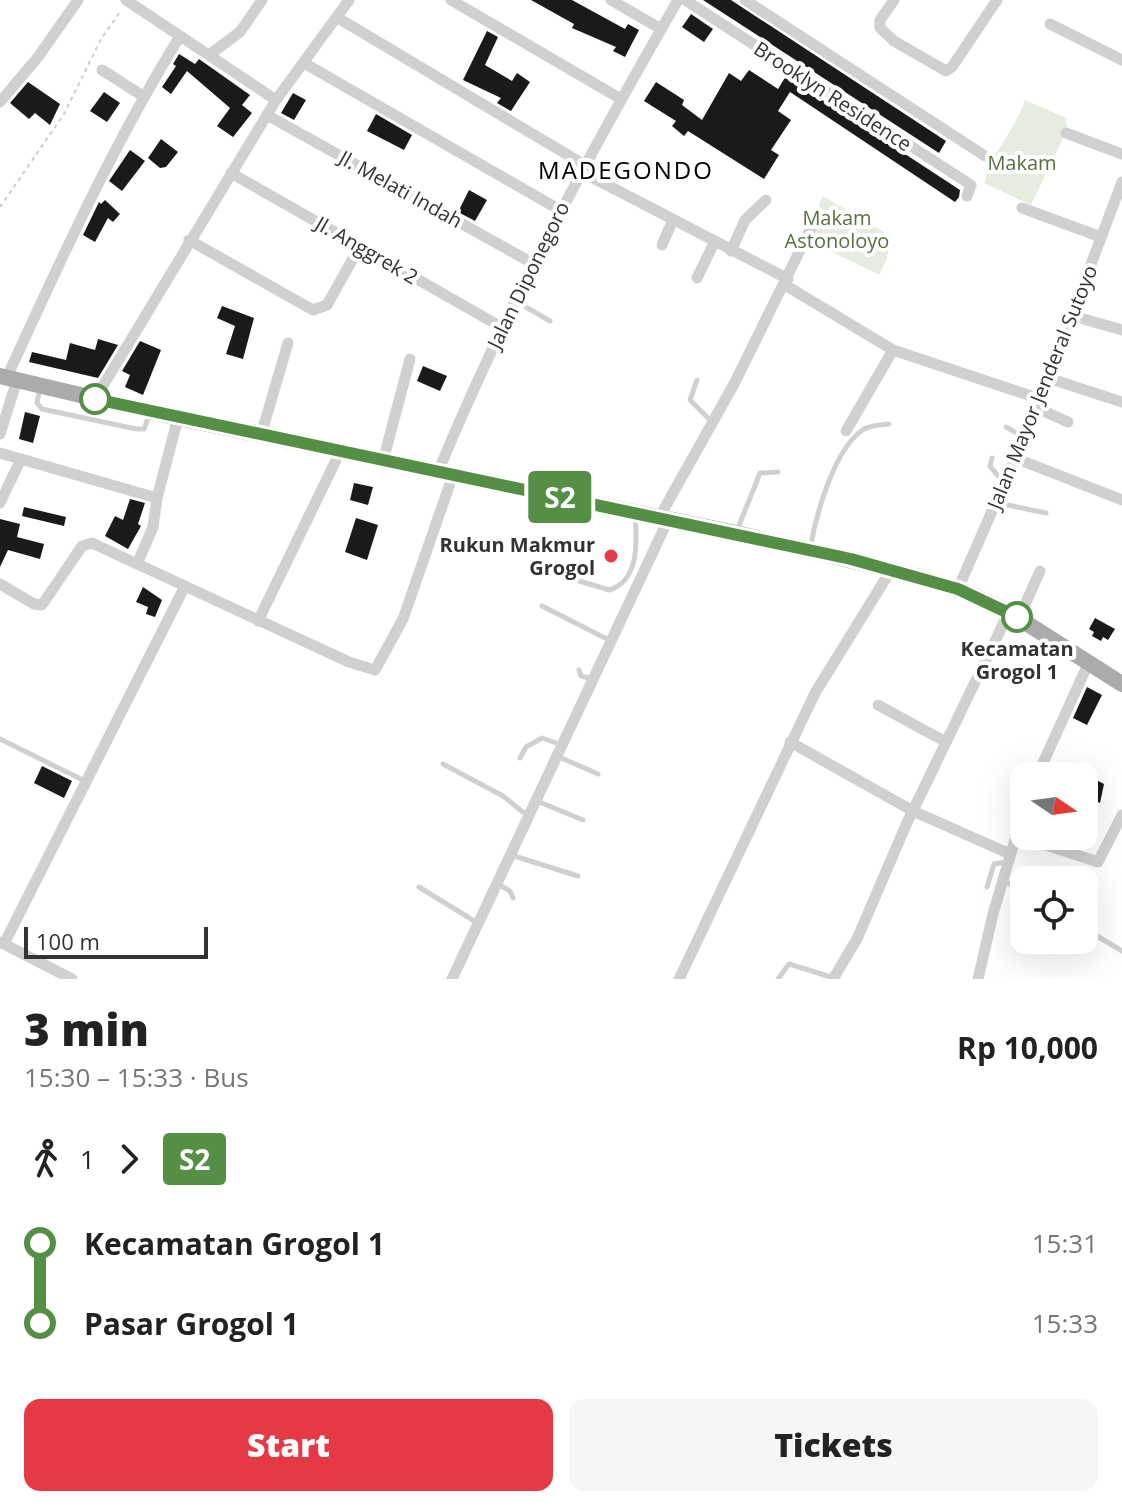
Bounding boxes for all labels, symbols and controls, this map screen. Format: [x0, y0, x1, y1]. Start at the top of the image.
street label: Brooklyn Residence [749, 35, 917, 157]
street label: Jl. Melati Indah [333, 143, 467, 234]
park label: Makam [987, 149, 1057, 176]
district label: MADEGONDO [538, 153, 714, 186]
street label: Jalan Diponegoro [480, 197, 575, 355]
park label: Makam Astonoloyo [785, 204, 889, 254]
street label: Jl. Anggrek 2 [309, 209, 423, 290]
street label: Jalan Mayor Jenderal Sutoyo [980, 261, 1103, 515]
unlabelled marker [80, 384, 110, 414]
line badge: S2 [524, 471, 596, 523]
text: S2 [544, 478, 576, 516]
place label: Rukun Makmur Grogol [440, 531, 595, 581]
marker: Rukun Makmur Grogol [602, 547, 620, 565]
marker: Kecamatan Grogol 1 [1002, 602, 1032, 632]
place label: Kecamatan Grogol 1 [960, 635, 1074, 685]
north arrow [1010, 762, 1098, 850]
map controls [1010, 762, 1098, 954]
button: locate [1010, 866, 1098, 954]
scale bar [24, 923, 208, 959]
text: 100 m [36, 926, 100, 956]
text: 3 min [24, 999, 149, 1059]
text: Rp 10,000 [957, 1027, 1098, 1068]
text: 15:30 – 15:33 · Bus [24, 1059, 249, 1095]
icon: walk [24, 1137, 68, 1181]
icon: forward [107, 1137, 151, 1181]
text: S2 [179, 1140, 210, 1178]
text: 1 [80, 1141, 95, 1177]
text: Kecamatan Grogol 1 [84, 1223, 385, 1264]
text: 15:31 [1032, 1225, 1098, 1261]
text: Pasar Grogol 1 [84, 1303, 299, 1344]
text: 15:33 [1032, 1305, 1098, 1341]
button: Start [24, 1399, 553, 1491]
button: Tickets [569, 1399, 1098, 1491]

